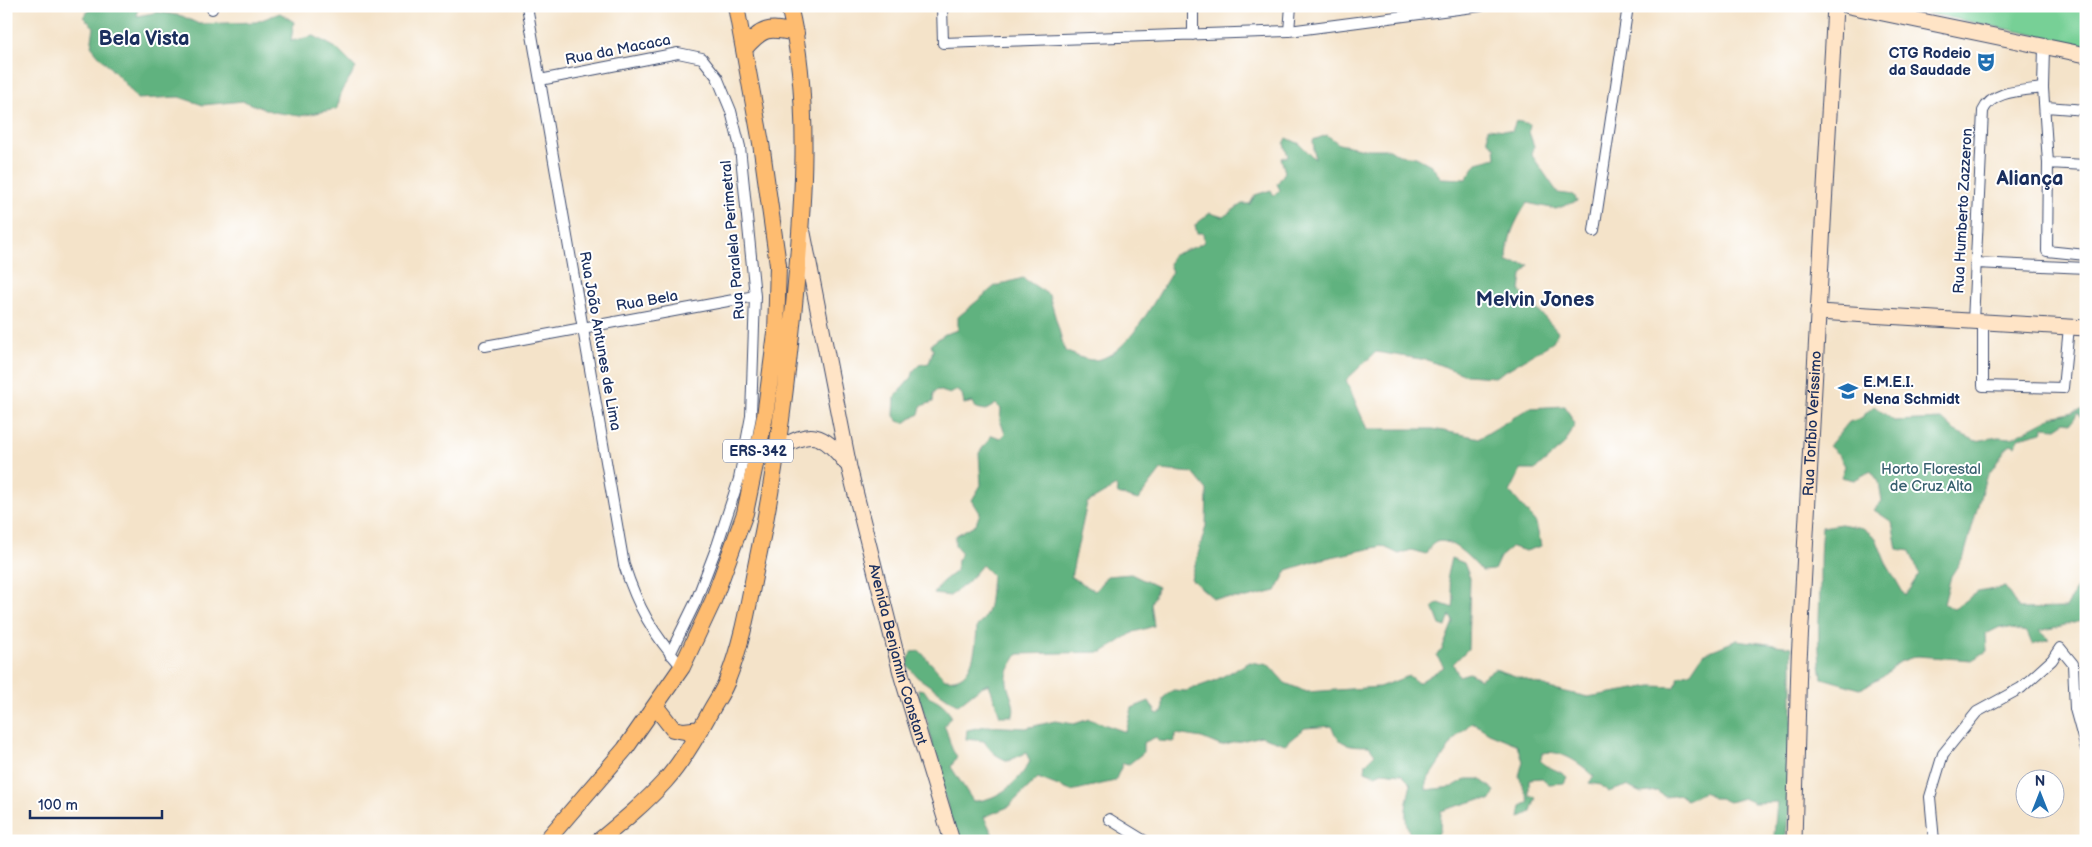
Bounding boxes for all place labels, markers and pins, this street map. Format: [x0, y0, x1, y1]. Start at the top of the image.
place label: CTG Rodeio da Saudade [1889, 44, 1971, 80]
theatre icon: CTG Rodeio da Saudade [1975, 51, 1997, 73]
place label: E.M.E.I. Nena Schmidt [1863, 373, 1960, 409]
school or university icon: E.M.E.I. Nena Schmidt [1837, 380, 1859, 402]

